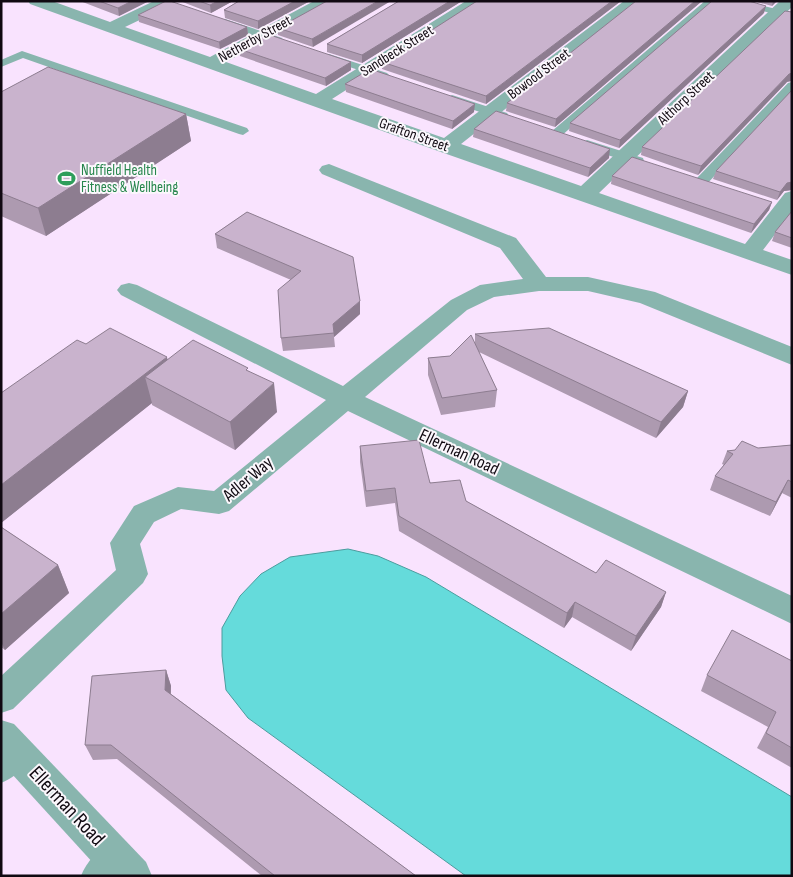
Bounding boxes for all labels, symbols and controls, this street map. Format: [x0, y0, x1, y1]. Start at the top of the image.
street label: Netherby Street [215, 11, 295, 67]
street label: Sandbeck Street [357, 21, 438, 81]
street label: Bowood Street [504, 44, 575, 104]
street label: Althorp Street [653, 66, 719, 130]
street label: Grafton Street [377, 114, 452, 157]
place label: Nuffield Health Fitness & Wellbeing [81, 161, 178, 197]
sports icon: Nuffield Health Fitness & Wellbeing [57, 169, 77, 189]
street label: Ellerman Road [416, 424, 502, 480]
street label: Adler Way [218, 452, 277, 507]
street label: Ellerman Road [24, 761, 110, 851]

